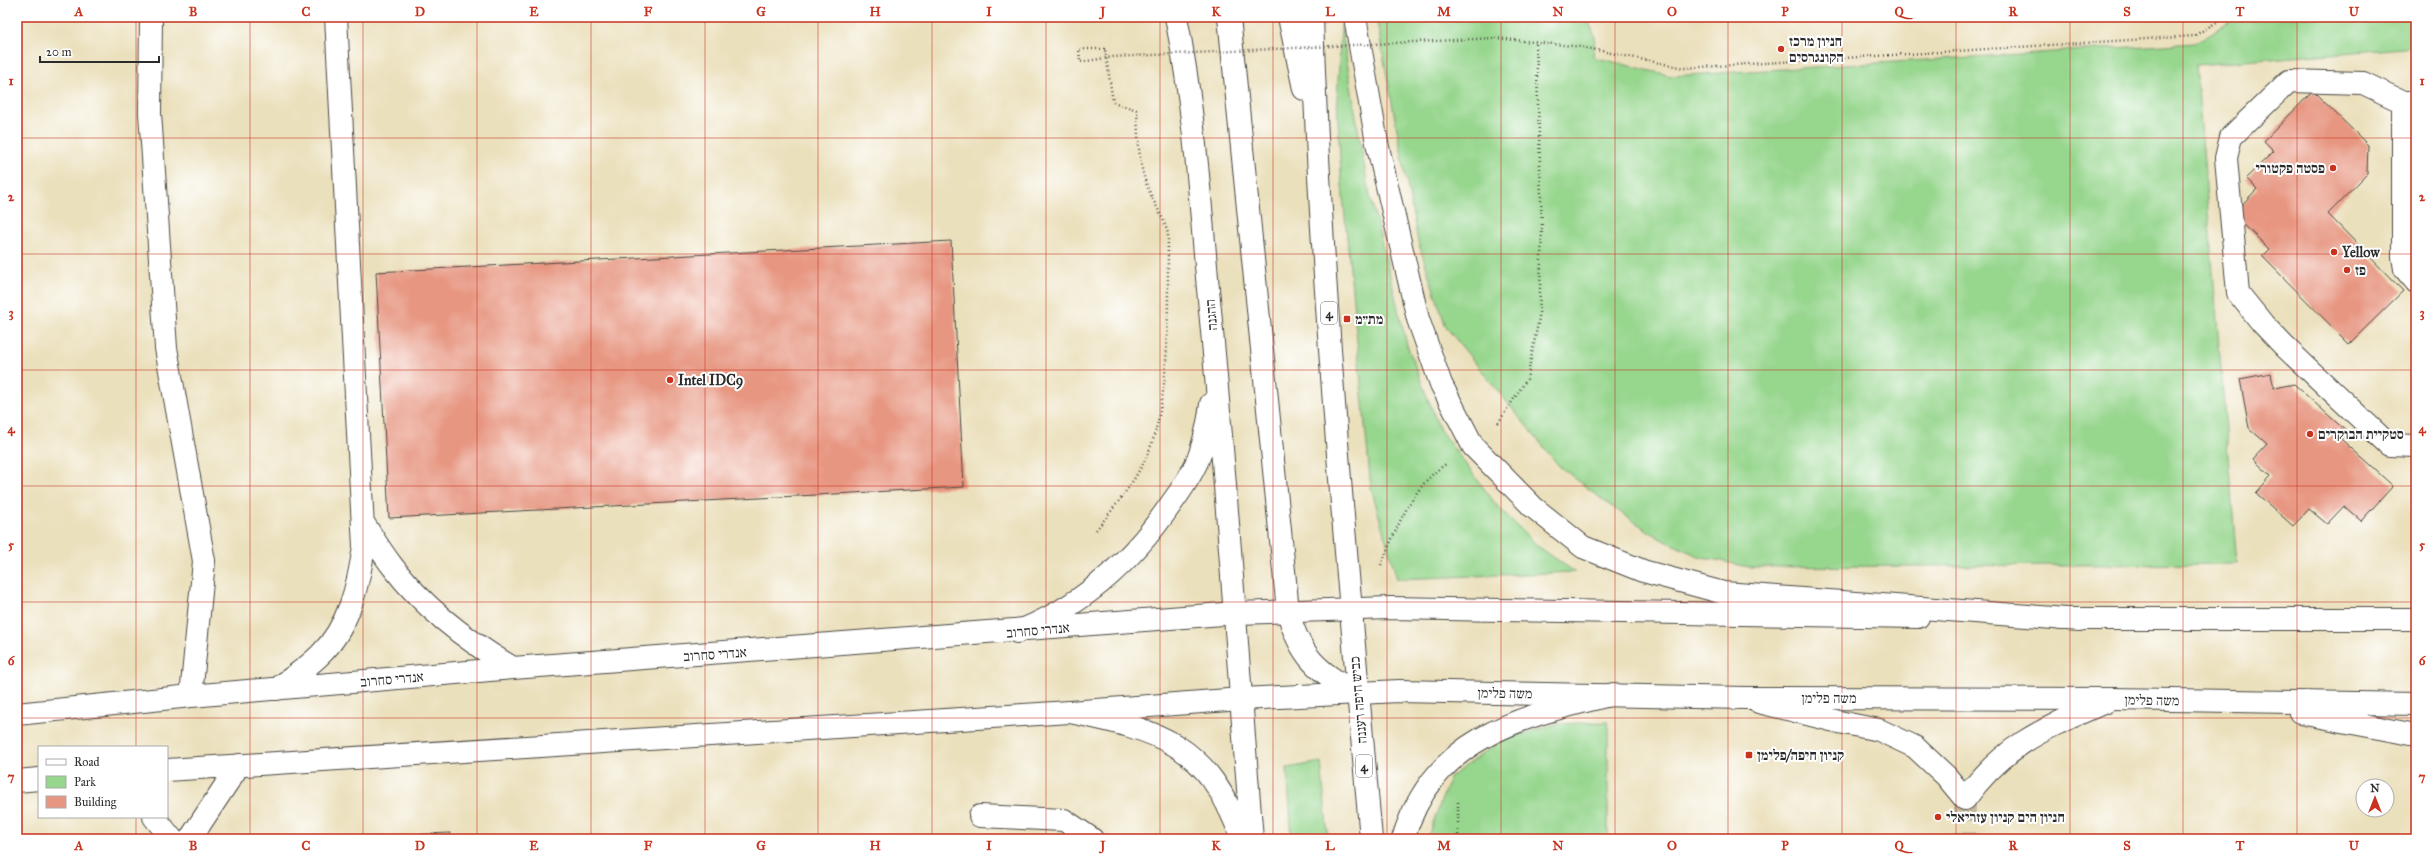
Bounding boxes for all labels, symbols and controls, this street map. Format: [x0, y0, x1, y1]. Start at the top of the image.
text: A [74, 4, 84, 20]
text: B [189, 4, 198, 20]
text: C [302, 4, 311, 20]
text: D [415, 4, 425, 20]
text: E [529, 4, 539, 20]
text: F [644, 4, 653, 20]
text: G [756, 4, 766, 20]
text: H [869, 4, 881, 20]
text: I [986, 4, 992, 20]
text: J [1098, 4, 1106, 20]
text: K [1211, 4, 1221, 20]
text: L [1325, 4, 1335, 20]
text: M [1437, 4, 1451, 20]
text: N [1552, 4, 1564, 20]
text: O [1667, 4, 1677, 20]
text: P [1781, 4, 1789, 20]
text: Q [1894, 4, 1913, 20]
text: R [2008, 4, 2018, 20]
text: S [2123, 4, 2131, 20]
text: T [2235, 4, 2245, 20]
text: U [2349, 4, 2360, 20]
place label: חניון מרכז הקונגרסים [1789, 33, 1844, 66]
scale bar [40, 38, 159, 64]
marker: חניון מרכז הקונגרסים [1776, 44, 1786, 54]
text: 20 m [46, 45, 72, 59]
text: 1 [8, 73, 14, 89]
text: 1 [2419, 73, 2425, 89]
place label: פסטה פקטורי [2255, 160, 2325, 177]
marker: פסטה פקטורי [2328, 163, 2338, 173]
text: 2 [8, 189, 15, 205]
text: 2 [2419, 189, 2426, 205]
place label: Yellow [2341, 244, 2380, 261]
marker: Yellow [2329, 247, 2339, 257]
place label: פז [2355, 262, 2366, 279]
marker: פז [2342, 265, 2352, 275]
street label: ההגנה [1202, 298, 1221, 331]
road number: 4 [1321, 302, 1337, 324]
text: 3 [8, 305, 14, 321]
text: 3 [2419, 305, 2425, 321]
place label: מת״מ [1355, 311, 1383, 328]
marker: מת״מ [1342, 314, 1352, 324]
place label: Intel IDC9 [678, 372, 743, 390]
marker: Intel IDC9 [665, 375, 675, 385]
text: 4 [7, 421, 15, 437]
text: 4 [2418, 421, 2426, 437]
place label: סטקיית הבוקרים [2318, 426, 2404, 443]
marker: סטקיית הבוקרים [2305, 429, 2315, 439]
text: 5 [8, 537, 15, 553]
text: 5 [2419, 537, 2426, 553]
street label: אנדרי סחרוב [1005, 619, 1071, 642]
street label: אנדרי סחרוב [683, 644, 747, 665]
text: 6 [8, 653, 16, 669]
text: 6 [2419, 653, 2427, 669]
street label: כביש חיפה רעננה [1346, 655, 1371, 744]
street label: אנדרי סחרוב [359, 668, 425, 691]
street label: משה פלימן [1477, 685, 1533, 702]
street label: משה פלימן [1802, 690, 1856, 707]
street label: משה פלימן [2124, 692, 2180, 709]
legend [38, 746, 168, 818]
place label: קניון חיפה/פלימן [1757, 747, 1844, 764]
marker: קניון חיפה/פלימן [1744, 750, 1754, 760]
text: Road [74, 755, 100, 769]
road number: 4 [1356, 755, 1372, 777]
text: 7 [8, 769, 15, 785]
text: 7 [2419, 769, 2426, 785]
text: Park [74, 775, 96, 789]
north arrow [2355, 778, 2395, 818]
text: N [2370, 782, 2380, 795]
text: Building [74, 795, 117, 810]
place label: חניון הים קניון עזריאלי [1946, 809, 2065, 826]
marker: חניון הים קניון עזריאלי [1933, 812, 1943, 822]
text: A [74, 838, 84, 854]
text: B [189, 838, 198, 854]
text: C [302, 838, 311, 854]
text: D [415, 838, 425, 854]
text: E [529, 838, 539, 854]
text: F [644, 838, 653, 854]
text: G [756, 838, 766, 854]
text: H [869, 838, 881, 854]
text: I [986, 838, 992, 854]
text: J [1098, 838, 1106, 854]
text: K [1211, 838, 1221, 854]
text: L [1325, 838, 1335, 854]
text: M [1437, 838, 1451, 854]
text: N [1552, 838, 1564, 854]
text: O [1667, 838, 1677, 854]
text: P [1781, 838, 1789, 854]
text: Q [1894, 838, 1913, 854]
text: R [2008, 838, 2018, 854]
text: S [2123, 838, 2131, 854]
text: T [2235, 838, 2245, 854]
text: U [2349, 838, 2360, 854]

